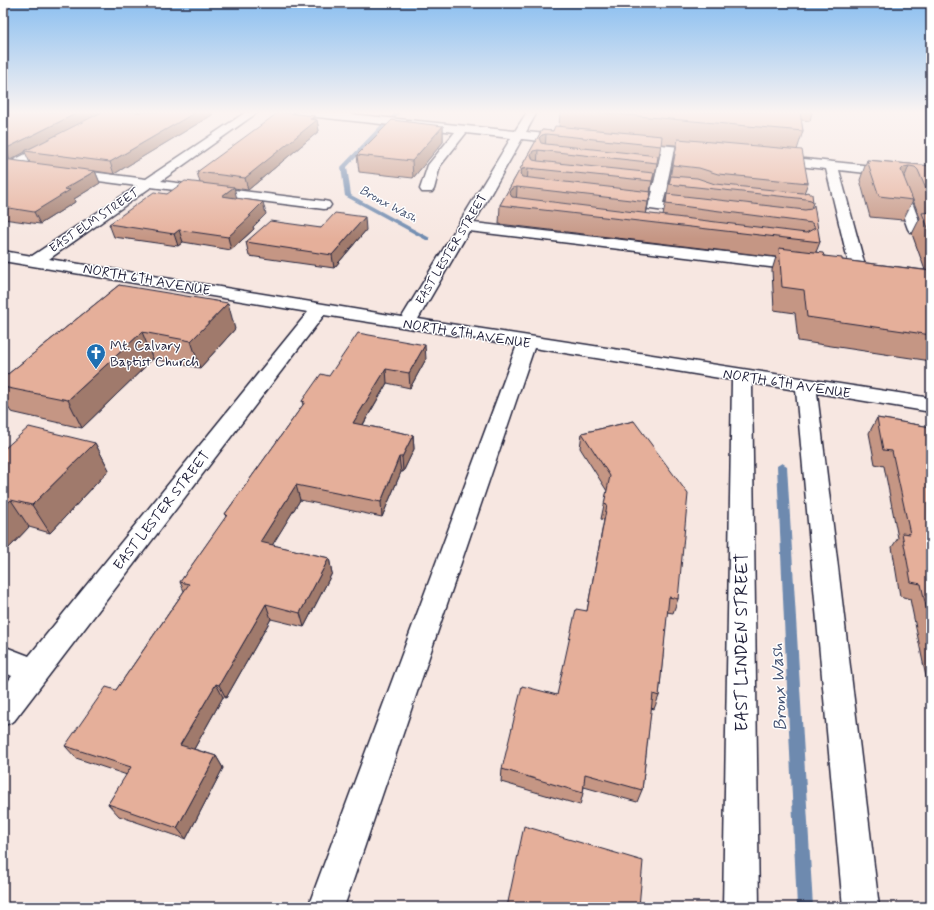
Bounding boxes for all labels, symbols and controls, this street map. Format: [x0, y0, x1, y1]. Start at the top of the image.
water label: Bronx Wash [356, 182, 421, 227]
street label: EAST ELM STREET [47, 184, 143, 257]
street label: EAST LESTER STREET [413, 192, 491, 307]
street label: NORTH 6TH AVENUE [82, 260, 212, 300]
street label: NORTH 6TH AVENUE [402, 315, 532, 353]
place label: Mt. Calvary Baptist Church [110, 337, 199, 371]
church icon: Mt. Calvary Baptist Church [85, 342, 107, 370]
street label: NORTH 6TH AVENUE [722, 365, 852, 403]
street label: EAST LESTER STREET [110, 447, 214, 574]
street label: EAST LINDEN STREET [731, 552, 753, 731]
water label: Bronx Wash [765, 642, 793, 732]

